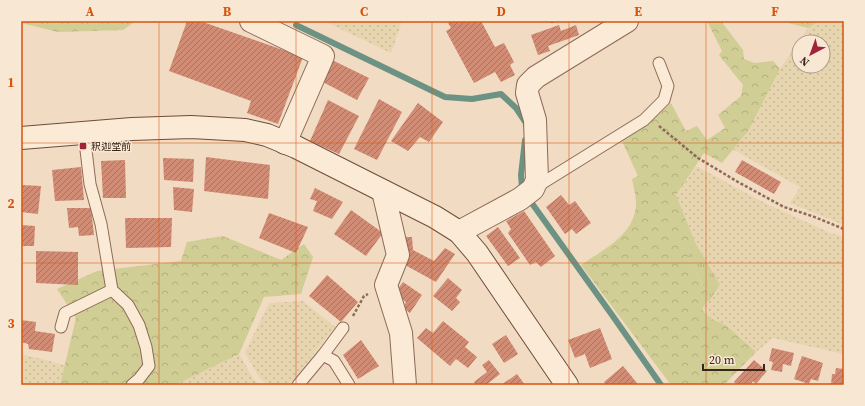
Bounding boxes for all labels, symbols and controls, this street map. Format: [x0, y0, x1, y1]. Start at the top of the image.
text: A [86, 3, 95, 20]
text: B [223, 3, 232, 20]
text: C [360, 3, 368, 20]
text: D [496, 3, 506, 20]
text: E [634, 3, 642, 20]
text: F [771, 3, 779, 20]
north arrow [791, 34, 831, 74]
text: N [797, 53, 813, 69]
text: 1 [7, 74, 15, 91]
place label: 釈迦堂前 [91, 140, 131, 153]
marker: 釈迦堂前 [78, 141, 88, 151]
text: 2 [7, 195, 15, 212]
text: 3 [7, 315, 15, 332]
scale bar [703, 346, 764, 372]
text: 20 m [709, 352, 735, 368]

